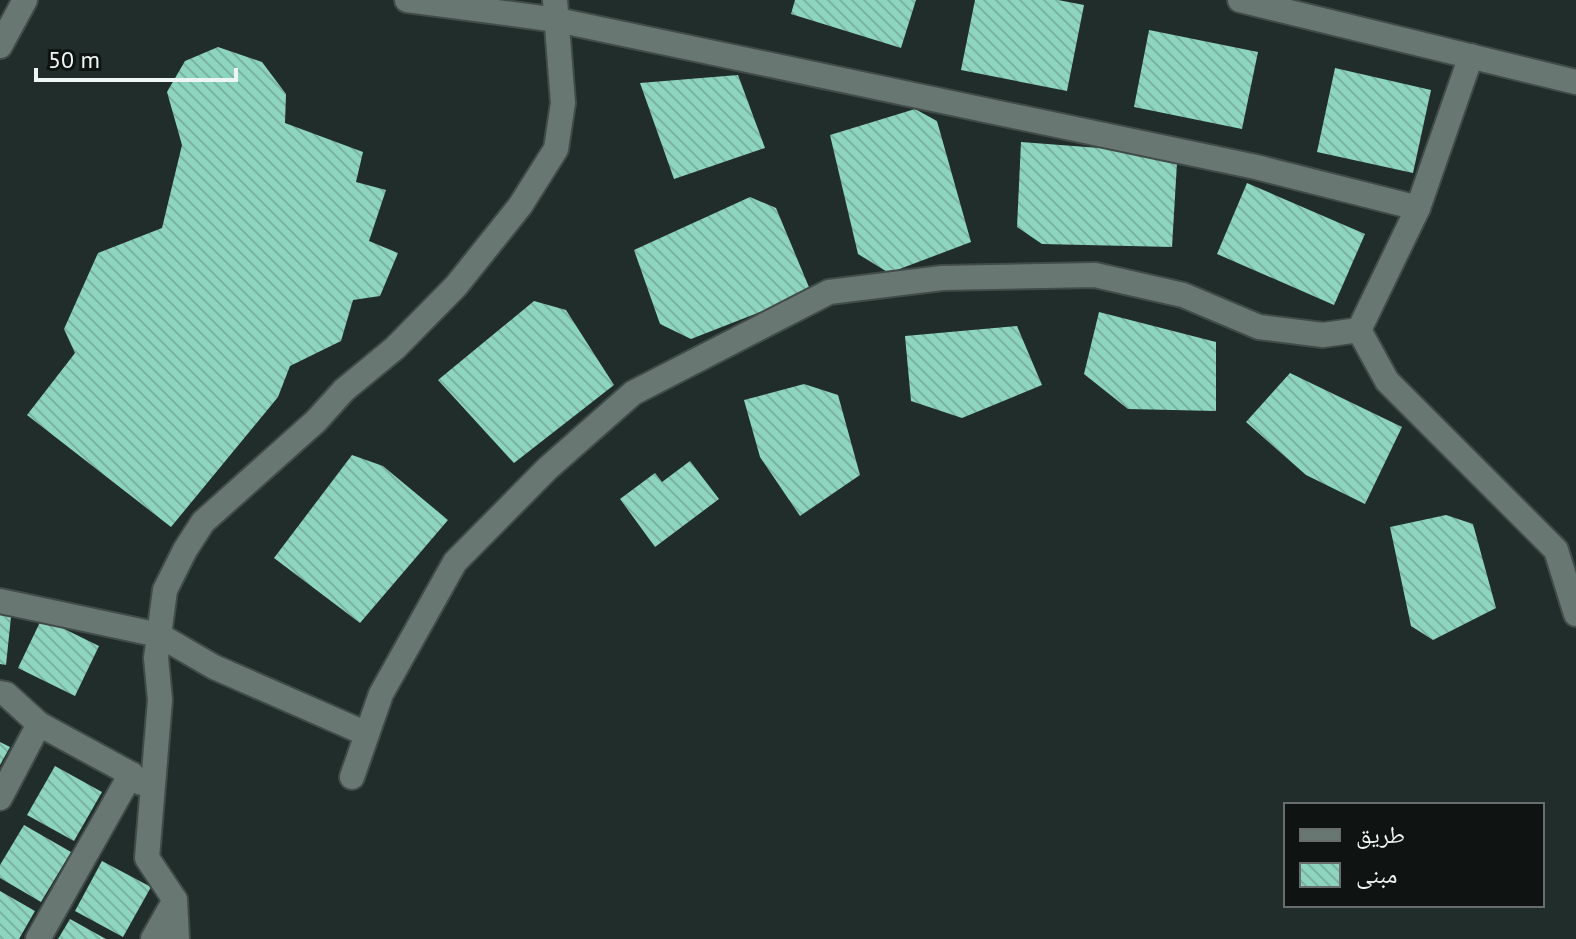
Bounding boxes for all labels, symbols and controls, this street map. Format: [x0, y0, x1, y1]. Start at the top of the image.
scale bar [36, 32, 236, 82]
text: 50 m [48, 44, 100, 75]
legend [1284, 803, 1544, 907]
text: طريق [1356, 819, 1405, 850]
text: مبنى [1356, 859, 1397, 890]

